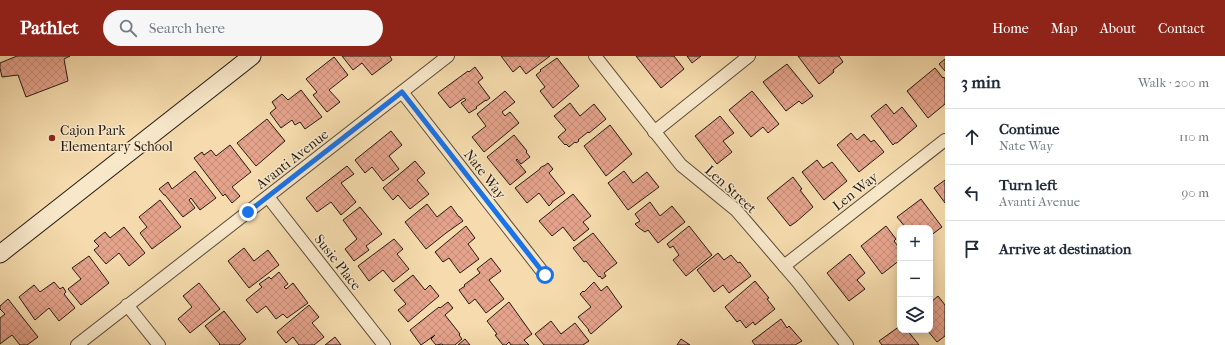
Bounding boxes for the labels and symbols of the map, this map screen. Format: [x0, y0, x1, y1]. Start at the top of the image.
place label: Cajon Park Elementary School [60, 122, 173, 155]
street label: Avanti Avenue [252, 126, 332, 194]
marker: Cajon Park Elementary School [47, 133, 57, 143]
street label: Nate Way [460, 146, 510, 203]
street label: Len Street [701, 162, 760, 217]
street label: Len Way [829, 168, 882, 214]
route end [239, 203, 257, 221]
street label: Susie Place [311, 231, 365, 294]
route start [536, 266, 554, 284]

